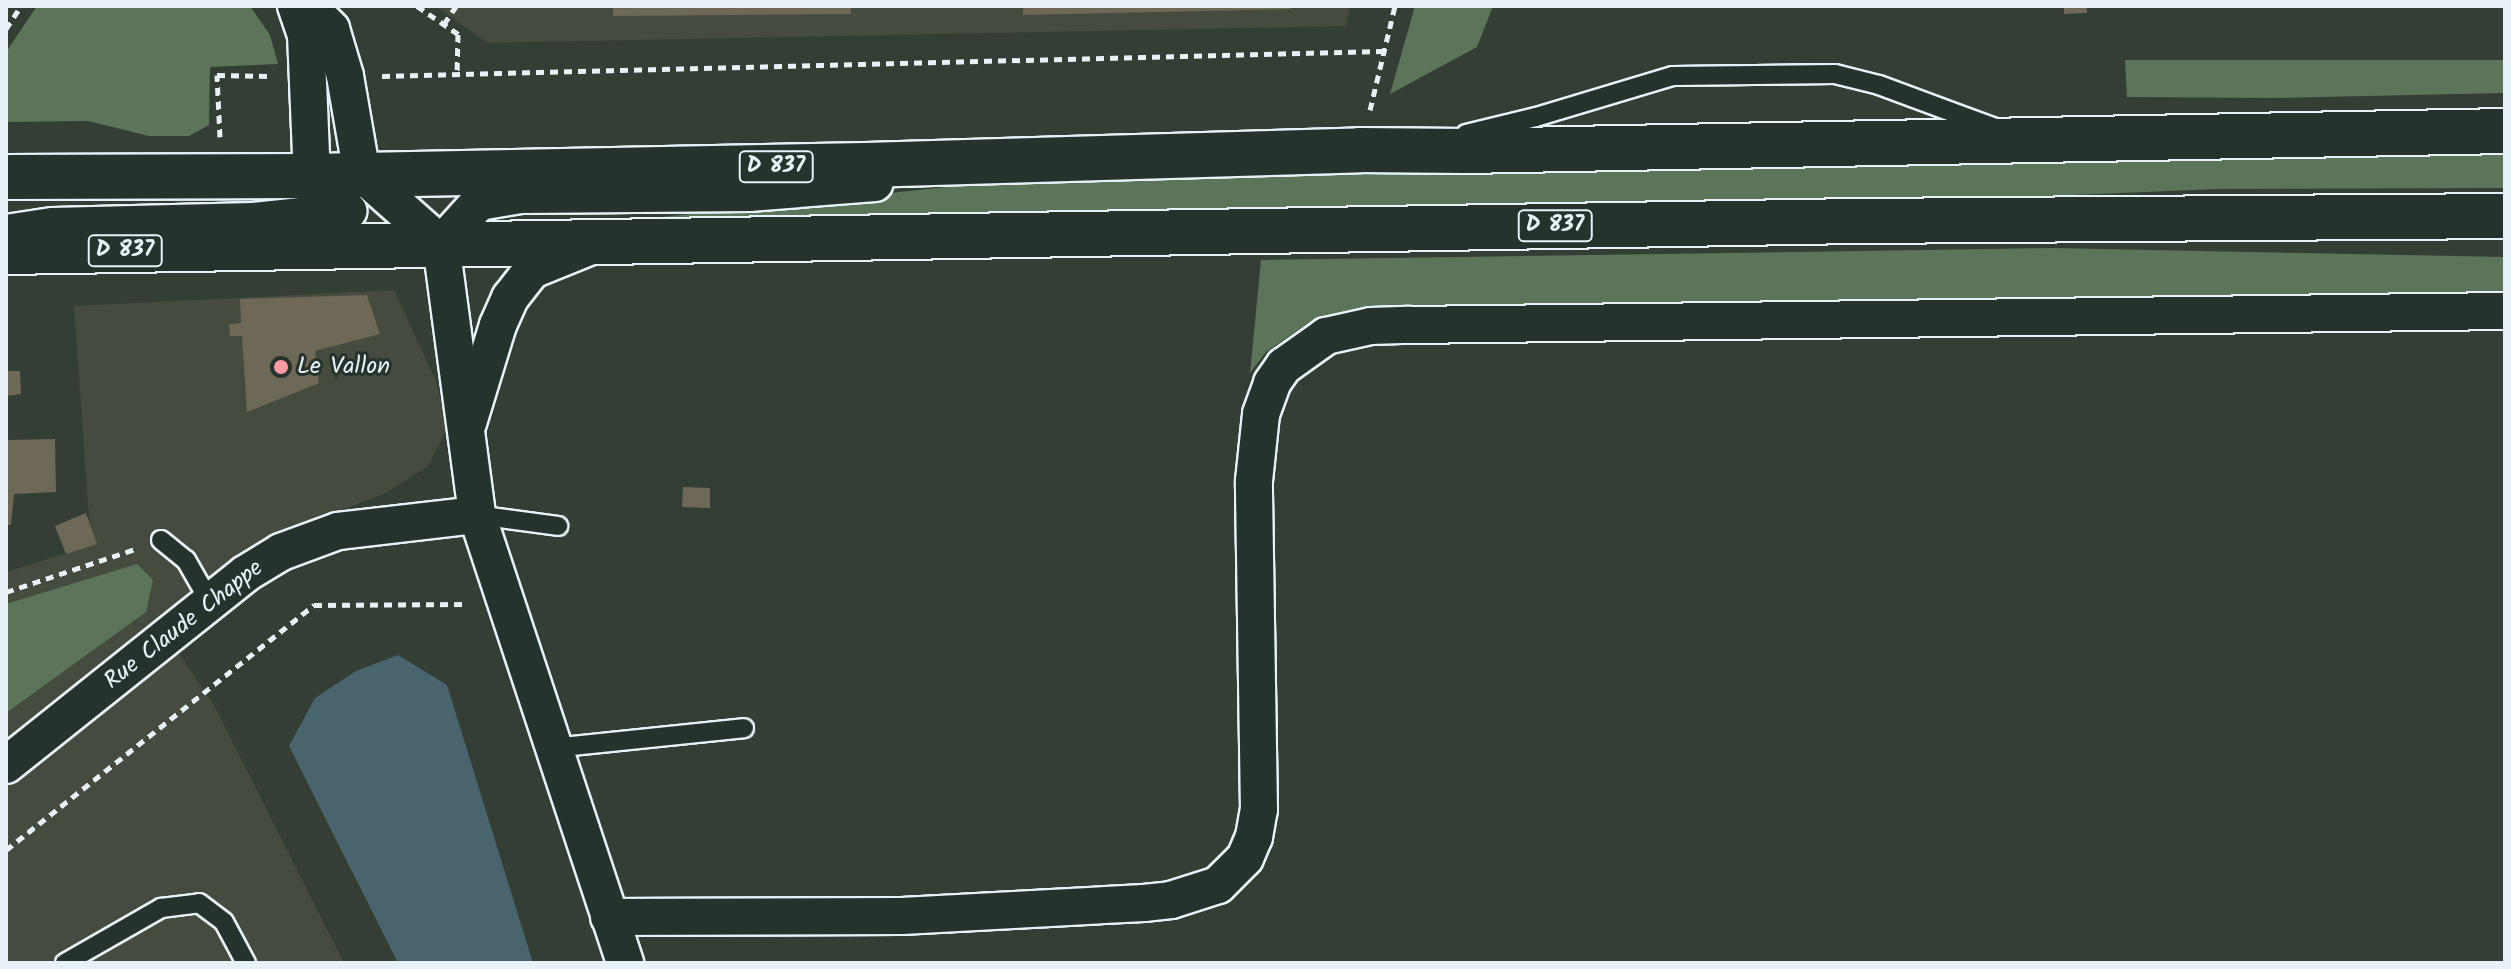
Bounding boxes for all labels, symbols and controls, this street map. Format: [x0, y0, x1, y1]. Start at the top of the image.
road number: D 837 [738, 149, 814, 185]
road number: D 837 [1517, 208, 1593, 244]
road number: D 837 [87, 233, 163, 269]
place label: Le Vallon [297, 353, 390, 381]
marker: Le Vallon [272, 358, 290, 376]
street label: Rue Claude Chappe [99, 554, 269, 696]

